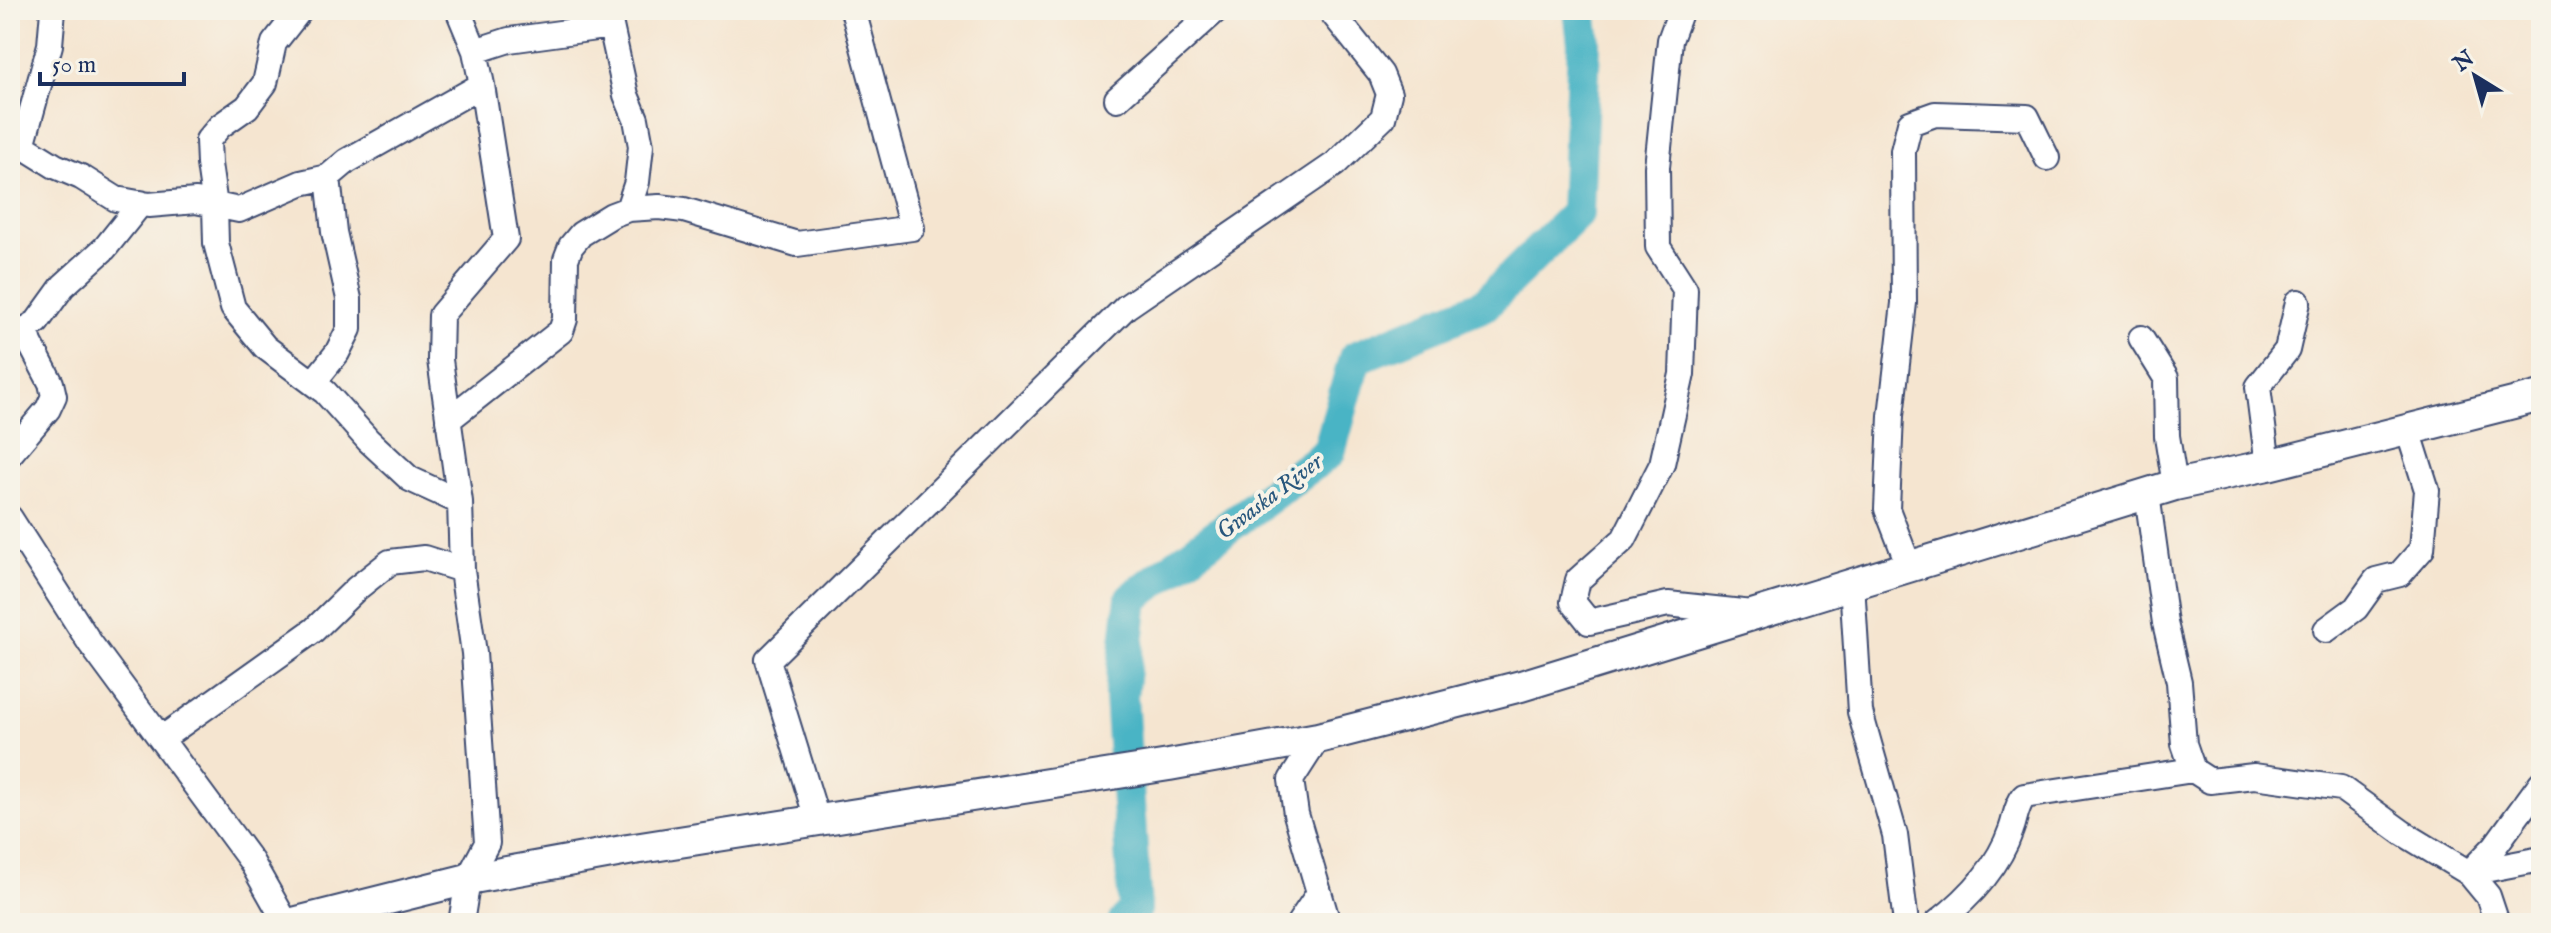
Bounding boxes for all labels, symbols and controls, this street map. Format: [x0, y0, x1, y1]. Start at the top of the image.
scale bar [40, 36, 184, 86]
north arrow [2435, 36, 2515, 116]
text: N [2447, 45, 2480, 79]
text: 50 m [52, 50, 96, 81]
water label: Gwaska River [1210, 446, 1331, 547]

